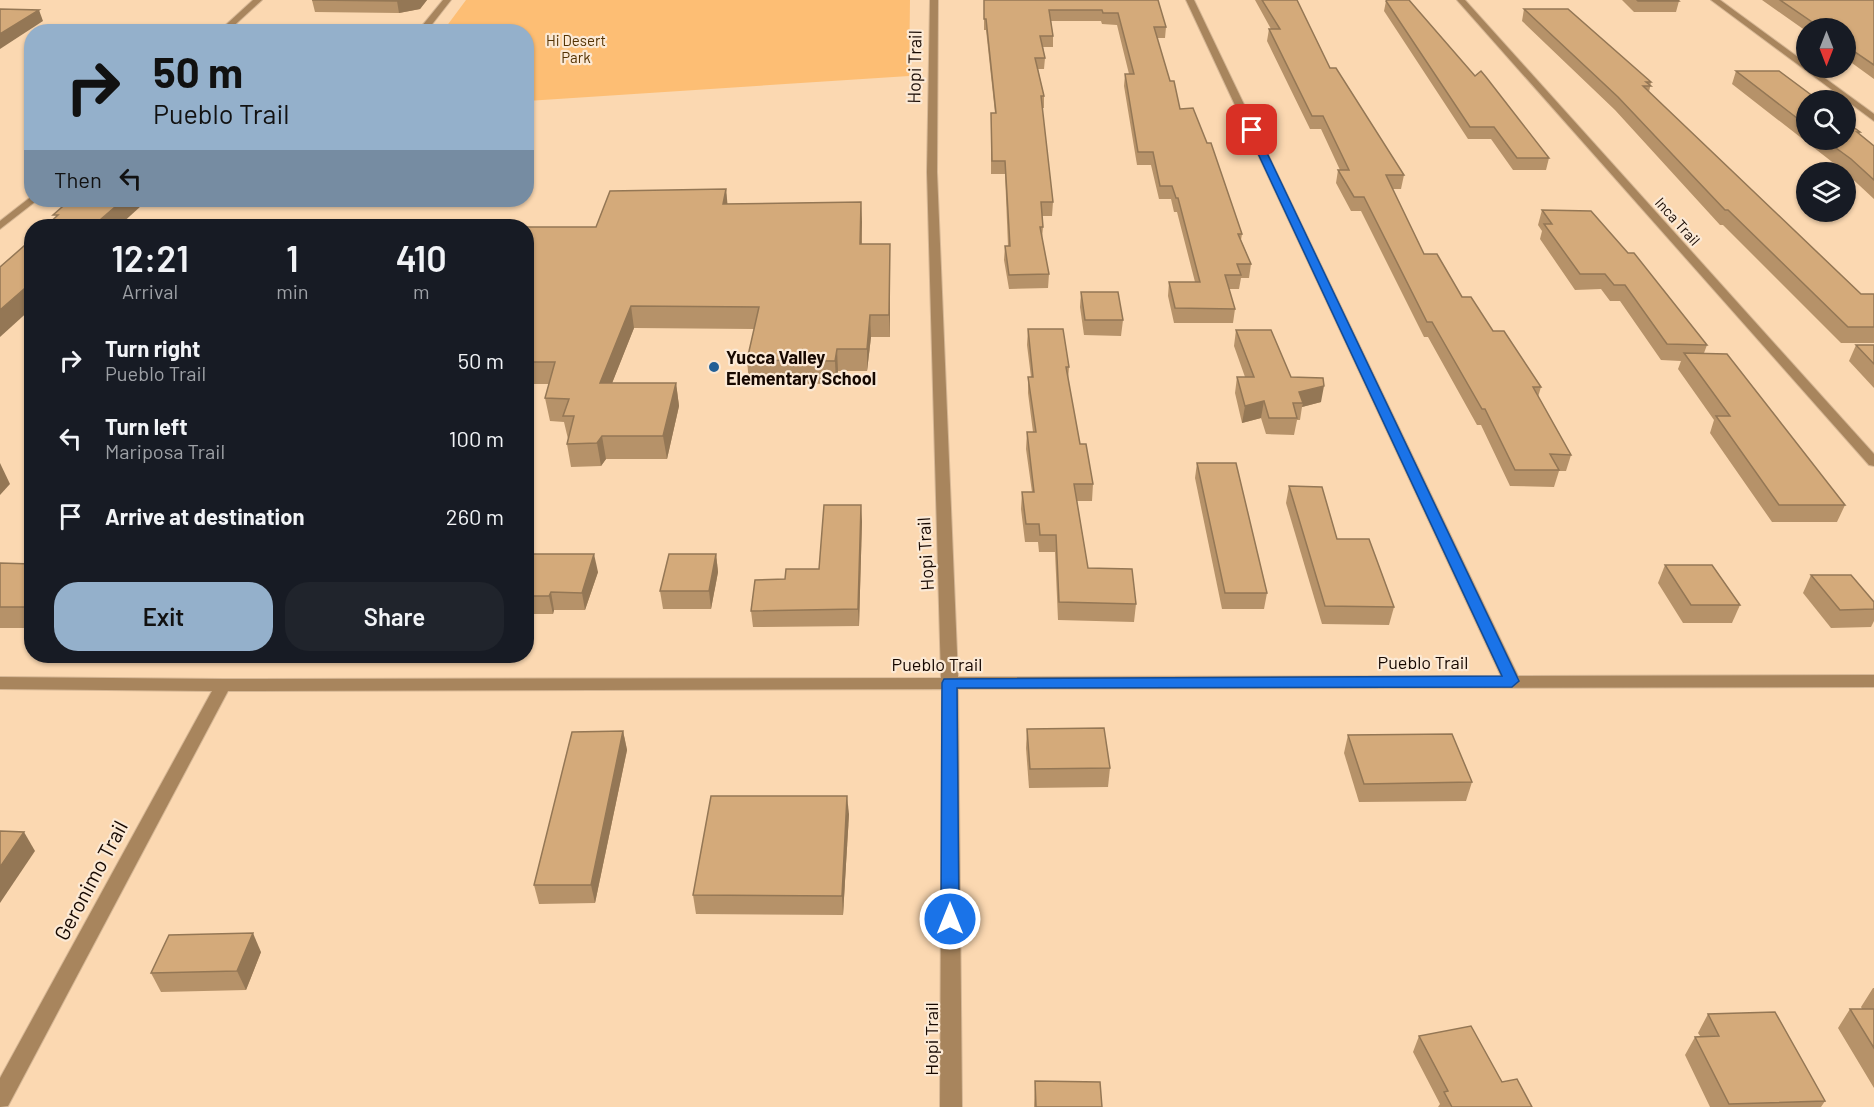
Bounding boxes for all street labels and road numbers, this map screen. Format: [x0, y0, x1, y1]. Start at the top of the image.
street label: Hopi Trail [902, 30, 926, 104]
street label: Inca Trail [1652, 193, 1704, 249]
street label: Hopi Trail [912, 517, 938, 591]
street label: Pueblo Trail [1377, 651, 1469, 673]
street label: Pueblo Trail [891, 653, 983, 675]
street label: Geronimo Trail [48, 816, 132, 944]
street label: Hopi Trail [920, 1002, 942, 1076]

